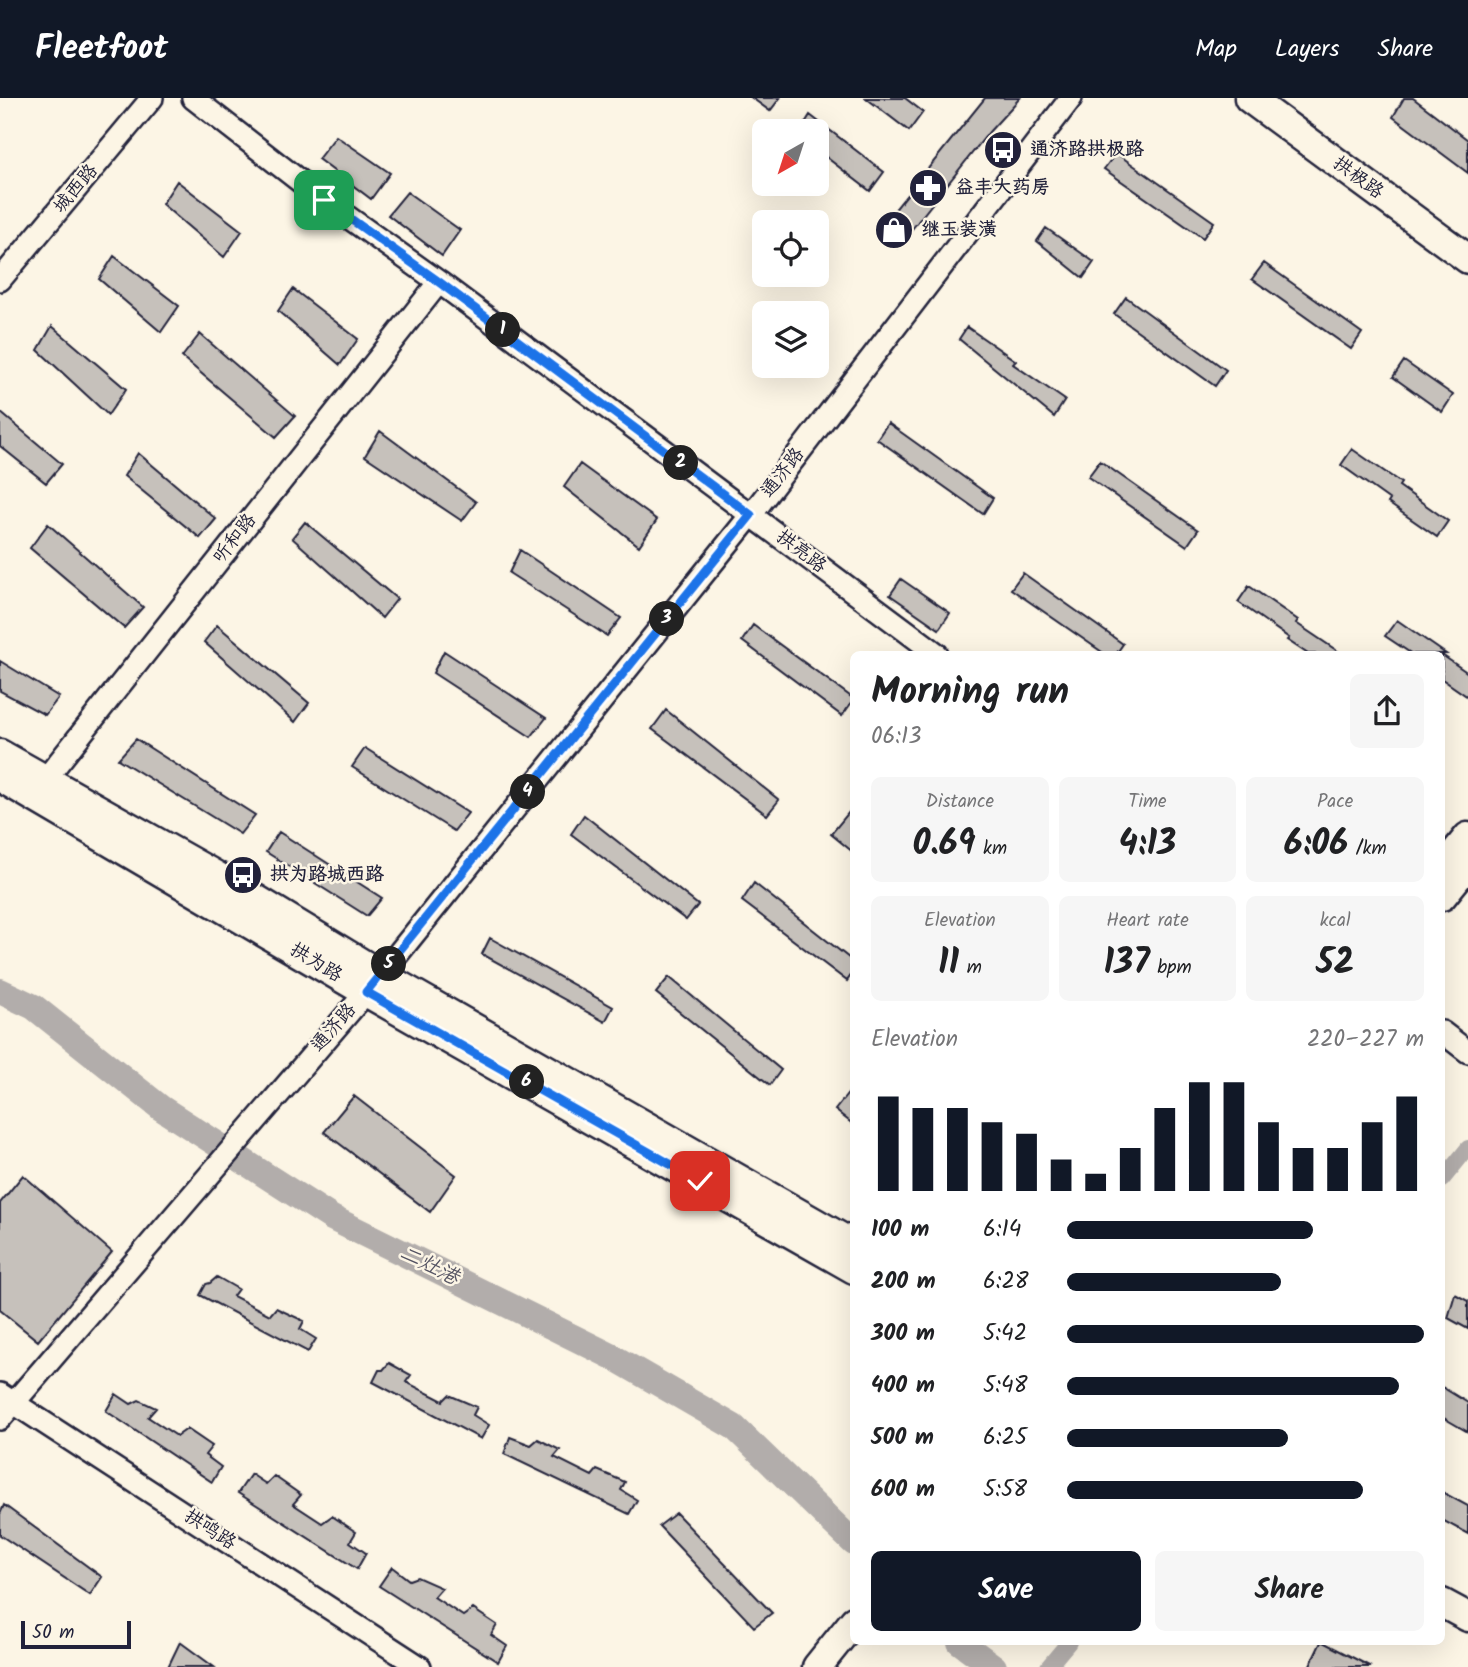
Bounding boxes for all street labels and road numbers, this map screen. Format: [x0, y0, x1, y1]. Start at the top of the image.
street label: 拱极路 [1326, 149, 1390, 207]
street label: 城西路 [46, 158, 106, 220]
street label: 通济路 [754, 441, 812, 505]
street label: 听和路 [206, 507, 264, 571]
street label: 拱亮路 [769, 523, 833, 581]
street label: 拱为路 [284, 935, 348, 991]
street label: 通济路 [304, 997, 364, 1059]
street label: 拱鸣路 [178, 1502, 242, 1558]

